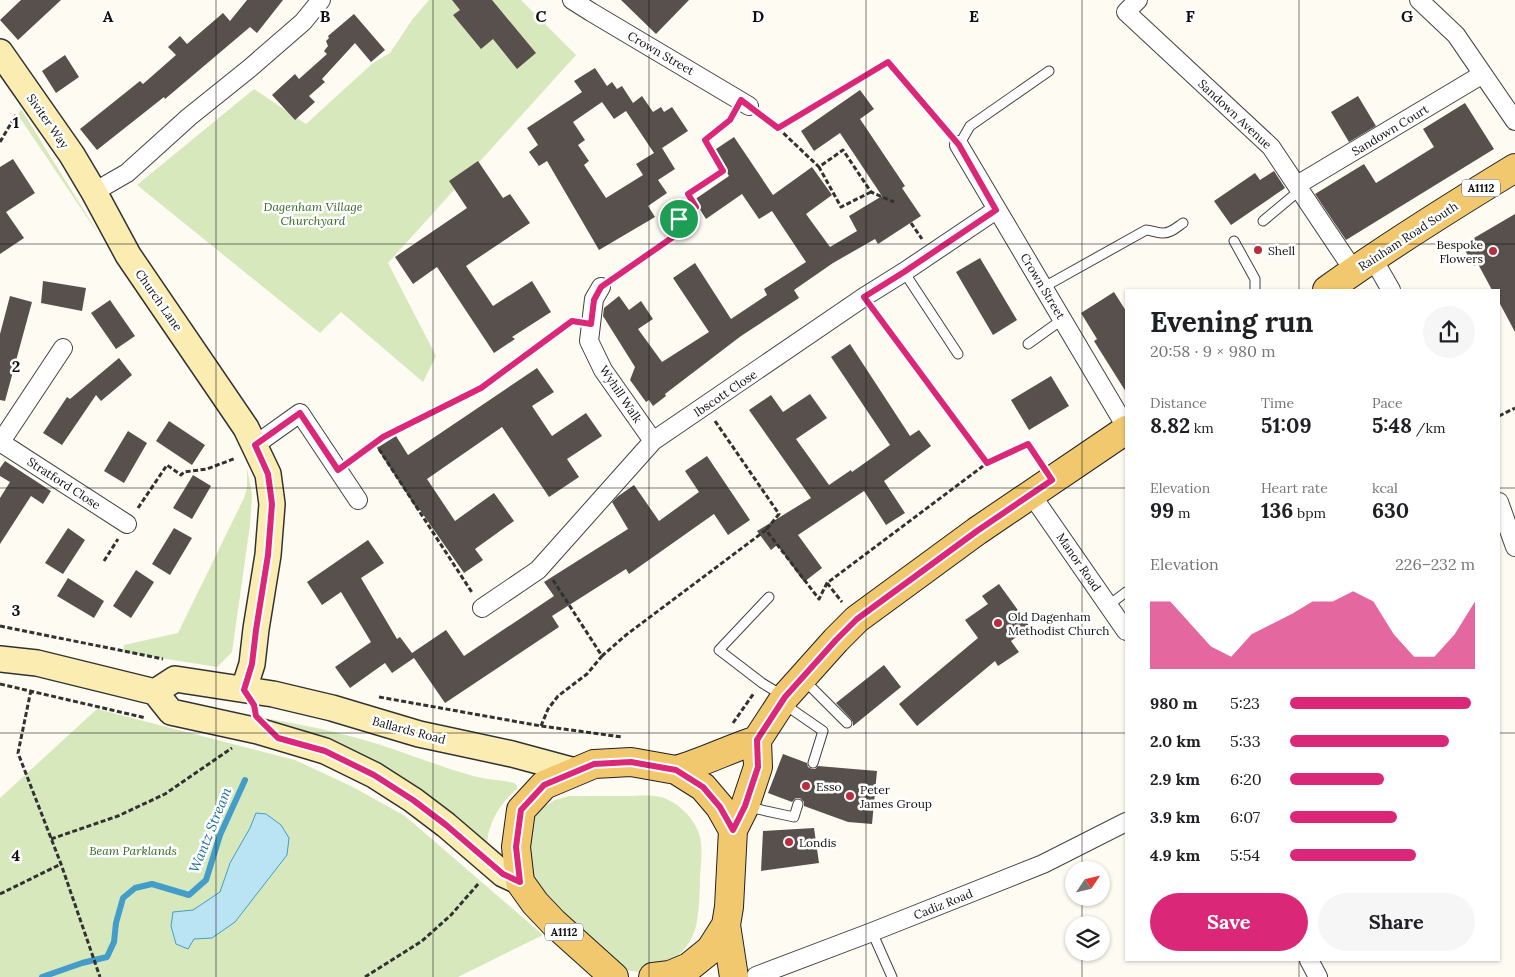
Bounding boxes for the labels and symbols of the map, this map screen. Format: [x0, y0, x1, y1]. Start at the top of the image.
text: A [103, 6, 114, 26]
text: B [320, 6, 331, 26]
text: C [535, 6, 547, 26]
text: D [752, 6, 764, 26]
text: E [969, 6, 979, 26]
text: F [1185, 6, 1195, 26]
text: G [1401, 6, 1413, 26]
street label: Crown Street [625, 28, 697, 78]
street label: Sandown Avenue [1195, 76, 1275, 152]
street label: Siviter Way [24, 91, 73, 152]
street label: Sandown Court [1349, 101, 1431, 159]
text: 1 [13, 112, 19, 132]
road number: A1112 [1462, 180, 1500, 197]
pin [658, 198, 700, 240]
street label: Rainham Road South [1355, 198, 1461, 274]
park label: Dagenham Village Churchyard [264, 199, 363, 228]
place label: Bespoke Flowers [1436, 237, 1483, 266]
place label: Shell [1268, 243, 1295, 258]
marker: Shell [1252, 244, 1264, 256]
marker: Bespoke Flowers [1487, 245, 1499, 257]
street label: Crown Street [1017, 250, 1069, 322]
street label: Church Lane [132, 266, 186, 334]
text: 2 [12, 356, 20, 376]
street label: Wyhill Walk [596, 363, 646, 426]
street label: Ibscott Close [690, 366, 760, 420]
street label: Stratford Close [24, 454, 104, 513]
street label: Manor Road [1053, 530, 1105, 594]
text: 3 [12, 600, 21, 620]
place label: Old Dagenham Methodist Church [1008, 609, 1110, 638]
marker: Old Dagenham Methodist Church [992, 617, 1004, 629]
street label: Ballards Road [371, 713, 447, 747]
place label: Esso [816, 779, 842, 794]
marker: Esso [800, 780, 812, 792]
place label: Peter James Group [859, 782, 932, 811]
water label: Wantz Stream [185, 784, 236, 875]
marker: Peter James Group [844, 790, 856, 802]
place label: Londis [799, 835, 837, 850]
marker: Londis [783, 836, 795, 848]
park label: Beam Parklands [89, 843, 177, 858]
text: 4 [12, 845, 21, 865]
north arrow [1065, 861, 1110, 906]
street label: Cadiz Road [911, 885, 975, 923]
road number: A1112 [545, 924, 583, 940]

